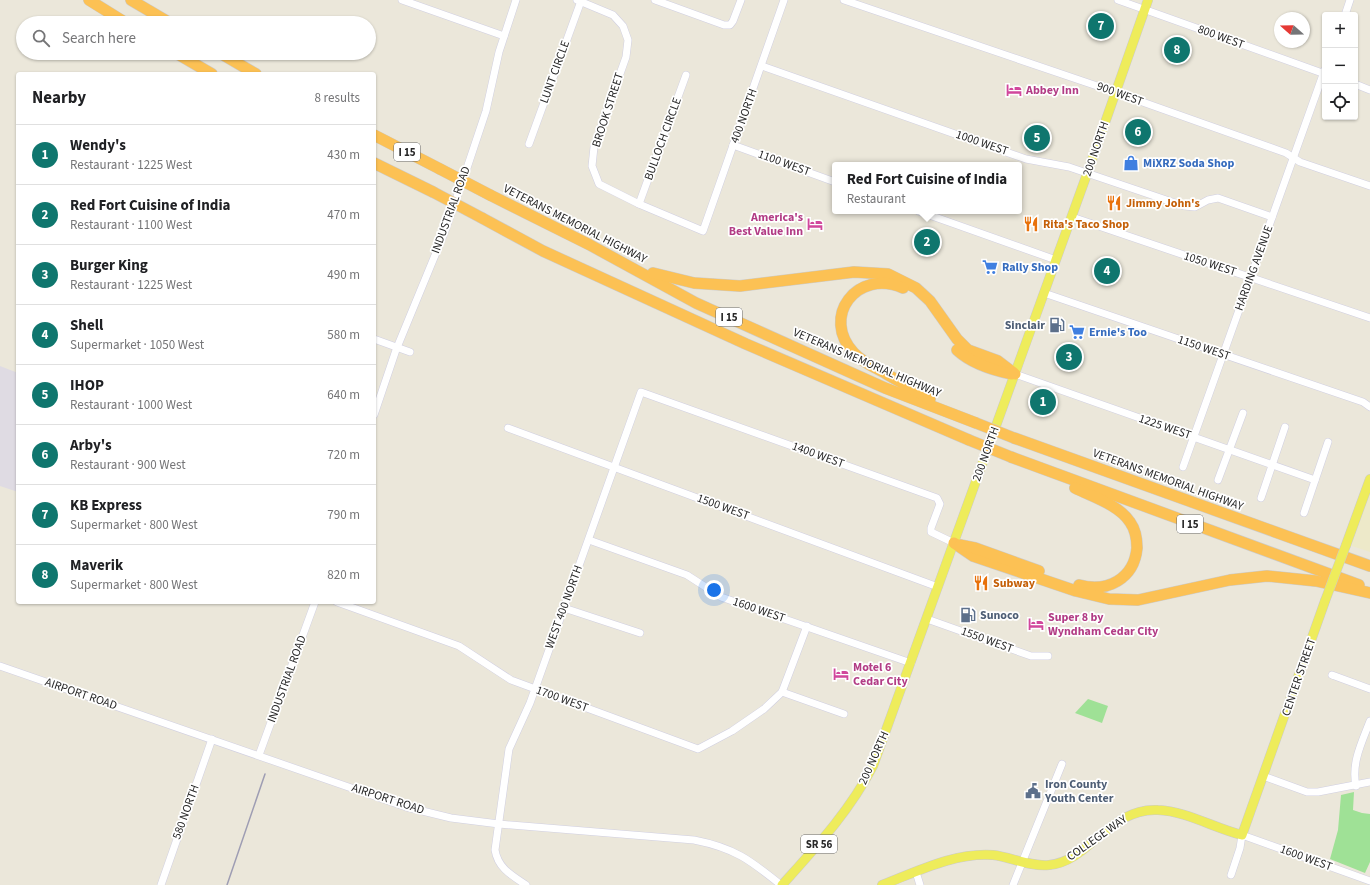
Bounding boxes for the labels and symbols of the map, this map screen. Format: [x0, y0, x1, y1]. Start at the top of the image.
pin: 7 [1088, 11, 1114, 41]
north arrow [1274, 12, 1310, 48]
street label: 800 WEST [1195, 21, 1247, 53]
pin: 8 [1164, 35, 1190, 65]
street label: LUNT CIRCLE [536, 38, 574, 106]
street label: BROOK STREET [588, 70, 628, 150]
street label: 900 WEST [1094, 78, 1146, 110]
hotel icon: Abbey Inn [1005, 81, 1023, 99]
place label: Abbey Inn [1025, 82, 1079, 99]
street label: 400 NORTH [726, 86, 762, 146]
street label: BULLOCH CIRCLE [640, 95, 686, 183]
pin: 6 [1125, 117, 1151, 147]
street label: 200 NORTH [1079, 119, 1113, 179]
pin: 5 [1024, 123, 1050, 153]
street label: 1000 WEST [953, 126, 1011, 160]
road number: I 15 [394, 143, 420, 161]
street label: 1100 WEST [755, 146, 813, 181]
shop icon: MiXRZ Soda Shop [1122, 154, 1140, 172]
place label: MiXRZ Soda Shop [1143, 155, 1235, 172]
street label: INDUSTRIAL ROAD [427, 164, 475, 256]
street label: VETERANS MEMORIAL HIGHWAY [500, 180, 650, 268]
restaurant icon: Jimmy John's [1105, 194, 1123, 212]
place label: Jimmy John's [1126, 195, 1200, 212]
place label: America's Best Value Inn [729, 209, 803, 240]
hotel icon: America's Best Value Inn [806, 215, 824, 233]
restaurant icon: Rita's Taco Shop [1022, 215, 1040, 233]
place label: Rita's Taco Shop [1043, 216, 1129, 233]
street label: HARDING AVENUE [1231, 223, 1277, 313]
pin: 2 [914, 227, 940, 257]
street label: 1050 WEST [1181, 247, 1239, 281]
pin: 4 [1094, 256, 1120, 286]
supermarket icon: Rally Shop [981, 258, 999, 276]
place label: Rally Shop [1002, 259, 1058, 276]
road number: I 15 [716, 308, 742, 326]
fuel station icon: Sinclair [1048, 316, 1066, 334]
place label: Sinclair [1005, 317, 1045, 334]
supermarket icon: Ernie's Too [1068, 323, 1086, 341]
street label: VETERANS MEMORIAL HIGHWAY [790, 324, 944, 402]
place label: Ernie's Too [1089, 324, 1147, 341]
street label: 1150 WEST [1175, 331, 1233, 365]
pin: 3 [1056, 342, 1082, 372]
pin: 1 [1030, 387, 1056, 417]
street label: 1225 WEST [1136, 410, 1194, 444]
street label: 200 NORTH [968, 424, 1004, 484]
street label: 1400 WEST [789, 438, 847, 473]
street label: VETERANS MEMORIAL HIGHWAY [1090, 445, 1246, 515]
street label: 1500 WEST [694, 490, 752, 525]
road number: I 15 [1177, 515, 1203, 533]
street label: WEST 400 NORTH [541, 563, 587, 651]
restaurant icon: Subway [972, 574, 990, 592]
place label: Subway [993, 575, 1036, 592]
your location [704, 580, 724, 600]
street label: 1600 WEST [730, 593, 788, 627]
fuel station icon: Sunoco [959, 606, 977, 624]
place label: Sunoco [980, 607, 1019, 624]
place label: Super 8 by Wyndham Cedar City [1048, 609, 1159, 640]
hotel icon: Super 8 by Wyndham Cedar City [1027, 615, 1045, 633]
street label: 1550 WEST [958, 623, 1016, 658]
street label: INDUSTRIAL ROAD [263, 633, 311, 725]
street label: CENTER STREET [1278, 635, 1320, 718]
place label: Motel 6 Cedar City [853, 659, 908, 690]
hotel icon: Motel 6 Cedar City [832, 665, 850, 683]
street label: AIRPORT ROAD [43, 674, 119, 714]
street label: 1700 WEST [533, 682, 591, 717]
street label: 200 NORTH [855, 729, 893, 787]
place label: Iron County Youth Center [1044, 776, 1114, 807]
street label: AIRPORT ROAD [350, 779, 426, 819]
street label: 580 NORTH [168, 782, 204, 842]
public building icon: Iron County Youth Center [1024, 782, 1042, 800]
street label: COLLEGE WAY [1063, 811, 1131, 865]
road number: SR 56 [801, 835, 837, 853]
street label: 1600 WEST [1277, 841, 1335, 876]

